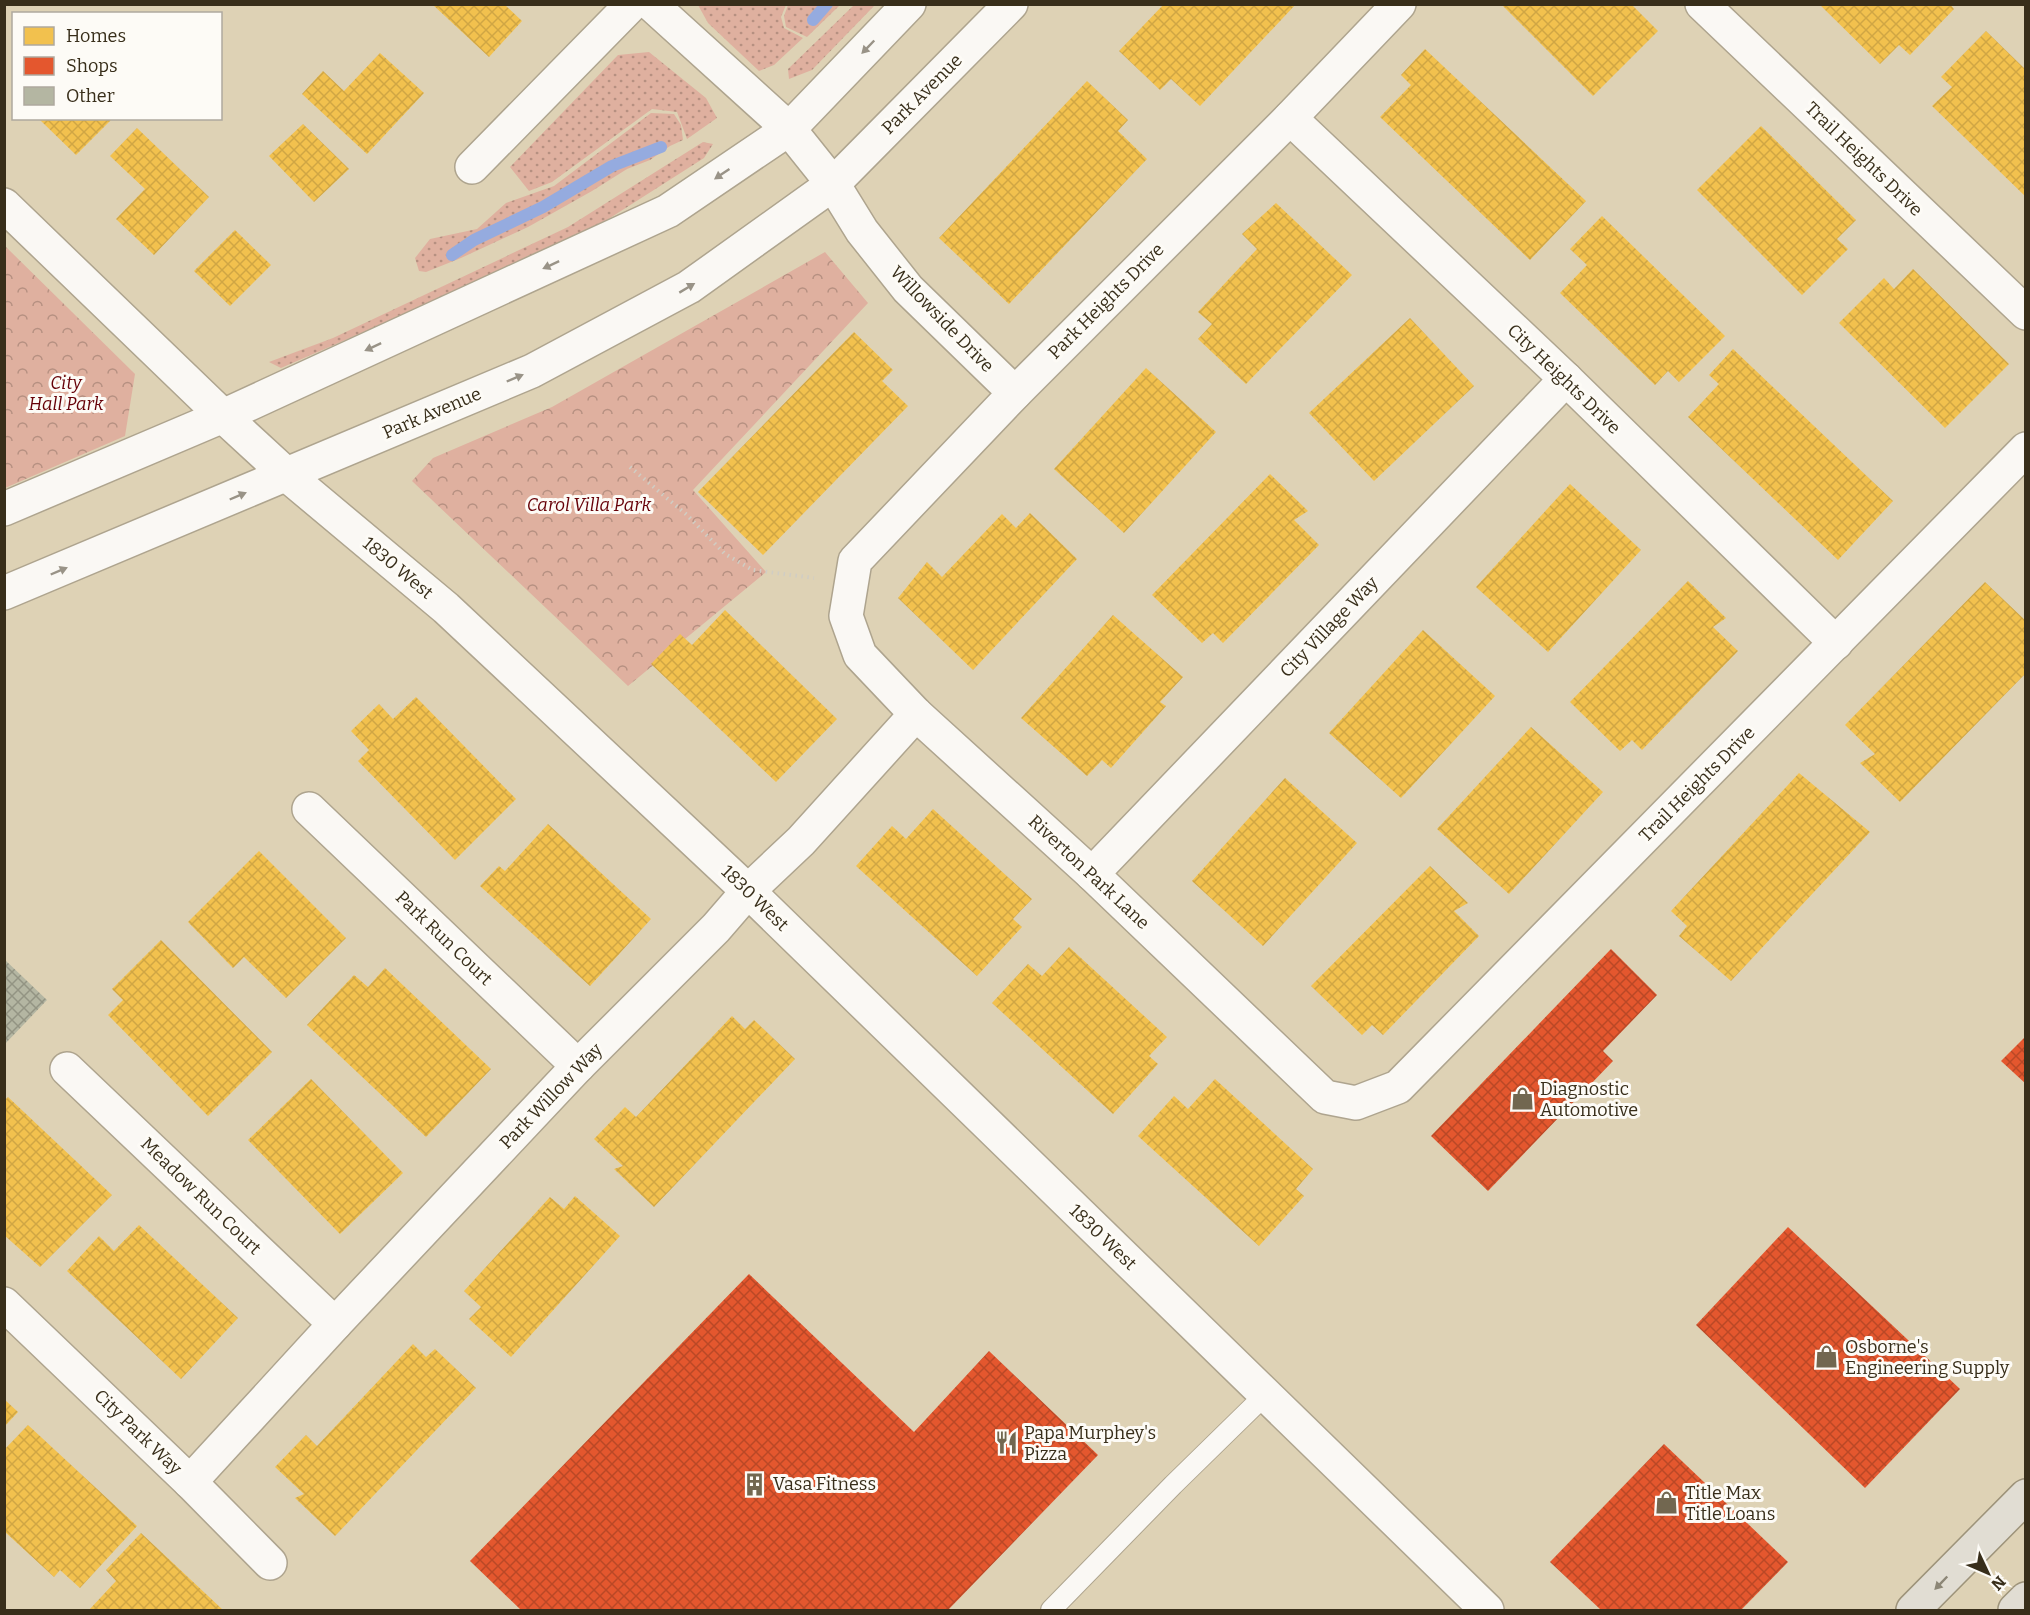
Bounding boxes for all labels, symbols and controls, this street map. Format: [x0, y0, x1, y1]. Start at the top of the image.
legend [12, 12, 222, 120]
text: Homes [66, 25, 126, 47]
one-way arrow [862, 39, 876, 53]
street label: Park Avenue [877, 49, 967, 139]
text: Shops [66, 55, 118, 77]
text: Other [66, 85, 115, 107]
street label: Trail Heights Drive [1801, 97, 1927, 221]
one-way arrow [715, 168, 731, 180]
street label: Park Heights Drive [1044, 239, 1168, 363]
one-way arrow [542, 261, 559, 270]
street label: Willowside Drive [886, 261, 998, 377]
one-way arrow [679, 282, 695, 293]
street label: City Heights Drive [1503, 319, 1625, 439]
one-way arrow [364, 342, 382, 352]
park label: City Hall Park [29, 372, 104, 415]
one-way arrow [506, 373, 524, 383]
street label: Park Avenue [379, 382, 485, 444]
one-way arrow [230, 491, 247, 500]
park label: Carol Villa Park [527, 494, 651, 516]
street label: 1830 West [358, 532, 438, 604]
one-way arrow [50, 566, 68, 576]
street label: City Village Way [1275, 572, 1383, 682]
street label: Trail Heights Drive [1635, 722, 1759, 846]
street label: Riverton Park Lane [1024, 810, 1154, 934]
street label: 1830 West [717, 860, 794, 936]
street label: Park Run Court [391, 886, 497, 990]
street label: Park Willow Way [495, 1038, 607, 1154]
place label: Diagnostic Automotive [1540, 1078, 1638, 1121]
shop icon: Diagnostic Automotive [1509, 1086, 1535, 1112]
street label: Meadow Run Court [136, 1133, 266, 1259]
street label: 1830 West [1065, 1199, 1142, 1275]
place label: Osborne's Engineering Supply [1845, 1336, 2010, 1379]
shop icon: Osborne's Engineering Supply [1814, 1344, 1840, 1370]
street label: City Park Way [90, 1385, 187, 1480]
place label: Papa Murphey's Pizza [1024, 1422, 1156, 1465]
restaurant icon: Papa Murphey's Pizza [993, 1430, 1019, 1456]
building icon: Vasa Fitness [742, 1471, 768, 1497]
place label: Vasa Fitness [773, 1473, 876, 1495]
place label: Title Max Title Loans [1685, 1482, 1775, 1525]
shop icon: Title Max Title Loans [1654, 1490, 1680, 1516]
north arrow [1958, 1543, 2018, 1603]
text: N [1987, 1572, 2010, 1594]
one-way arrow [1934, 1575, 1948, 1589]

